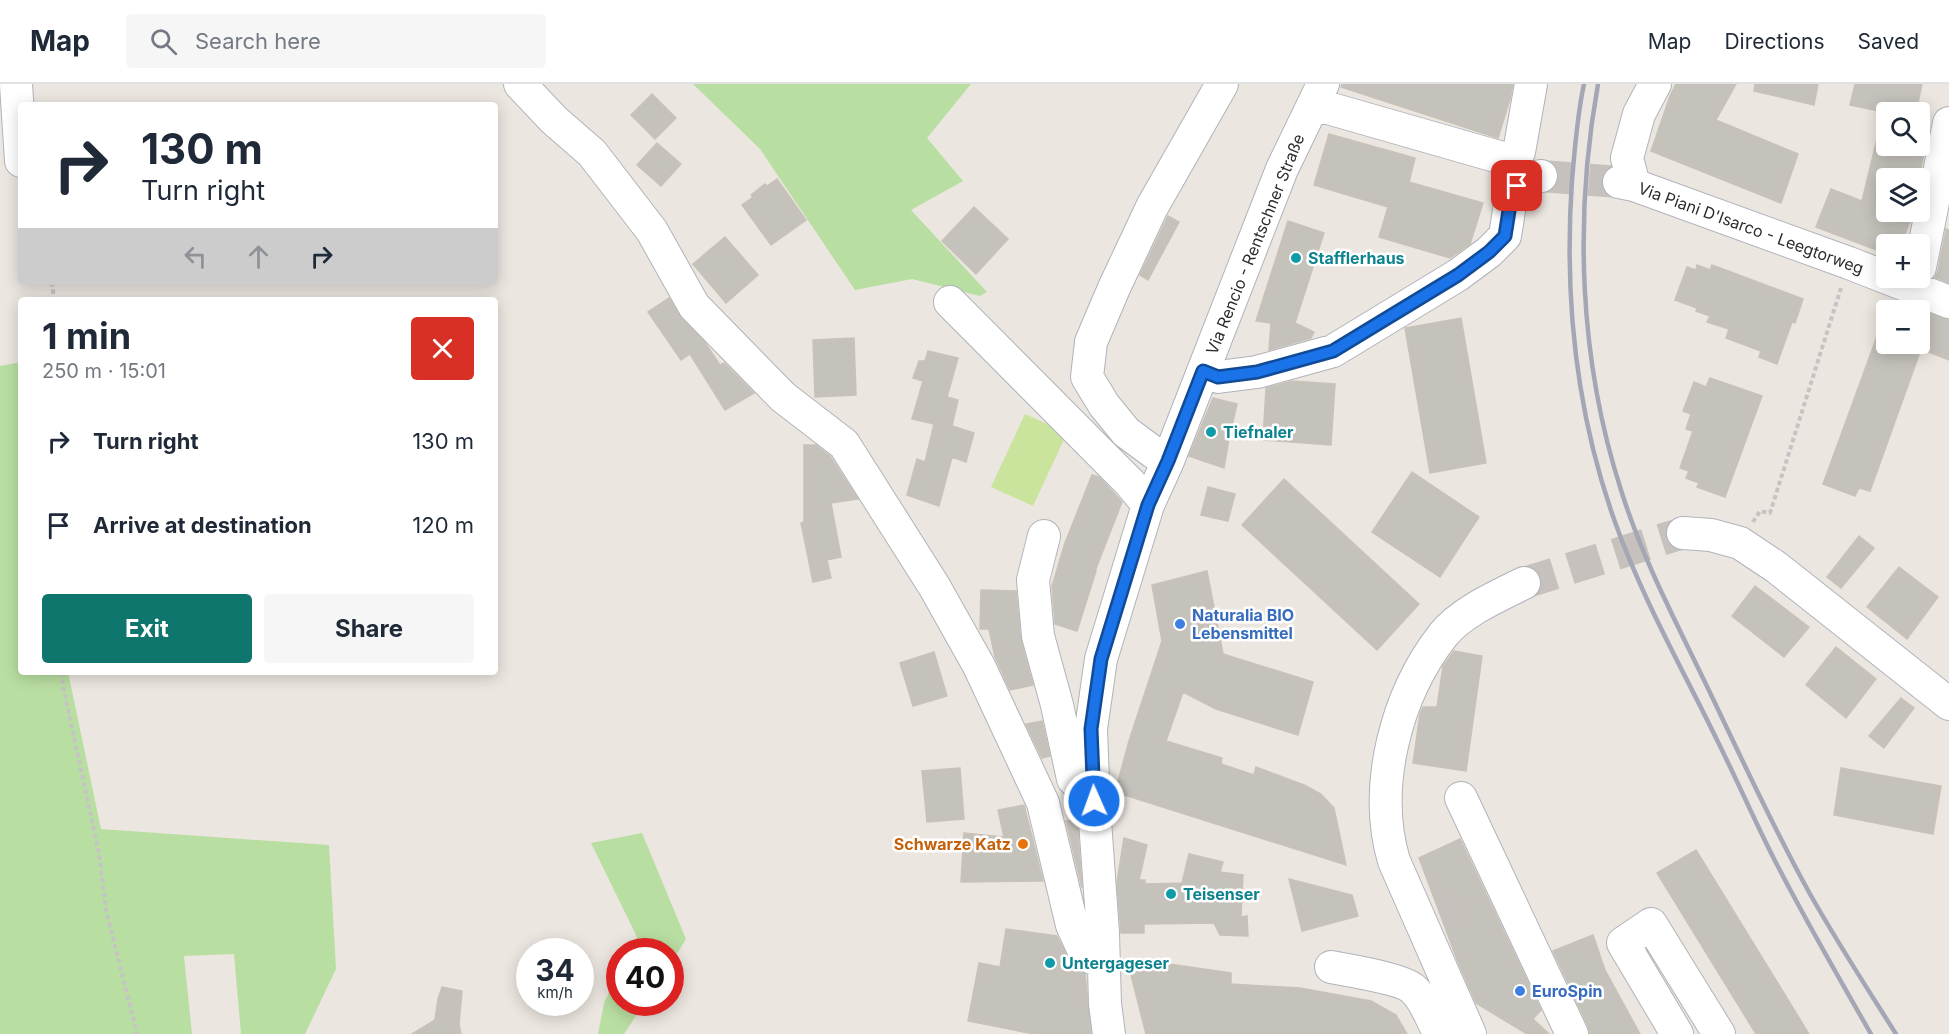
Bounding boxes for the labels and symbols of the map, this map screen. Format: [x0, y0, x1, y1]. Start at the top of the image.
street label: Via Rencio - Rentschner Straße [1201, 131, 1309, 357]
pin [1491, 160, 1542, 211]
street label: Via Piani D'Isarco - Leegtorweg [1636, 178, 1866, 278]
place label: Stafflerhaus [1308, 248, 1405, 268]
marker: Stafflerhaus [1289, 251, 1303, 265]
place label: Tiefnaler [1223, 422, 1294, 442]
marker: Tiefnaler [1204, 425, 1218, 439]
place label: Naturalia BIO Lebensmittel [1192, 605, 1294, 643]
marker: Naturalia BIO Lebensmittel [1173, 617, 1187, 631]
position arrow [1062, 769, 1126, 833]
place label: Schwarze Katz [894, 834, 1011, 854]
marker: Schwarze Katz [1016, 837, 1030, 851]
place label: Teisenser [1183, 884, 1260, 904]
marker: Teisenser [1164, 887, 1178, 901]
speed limit sign: 40 [606, 938, 684, 1016]
place label: Untergageser [1062, 953, 1170, 973]
marker: Untergageser [1043, 956, 1057, 970]
place label: EuroSpin [1532, 981, 1602, 1001]
marker: EuroSpin [1513, 984, 1527, 998]

